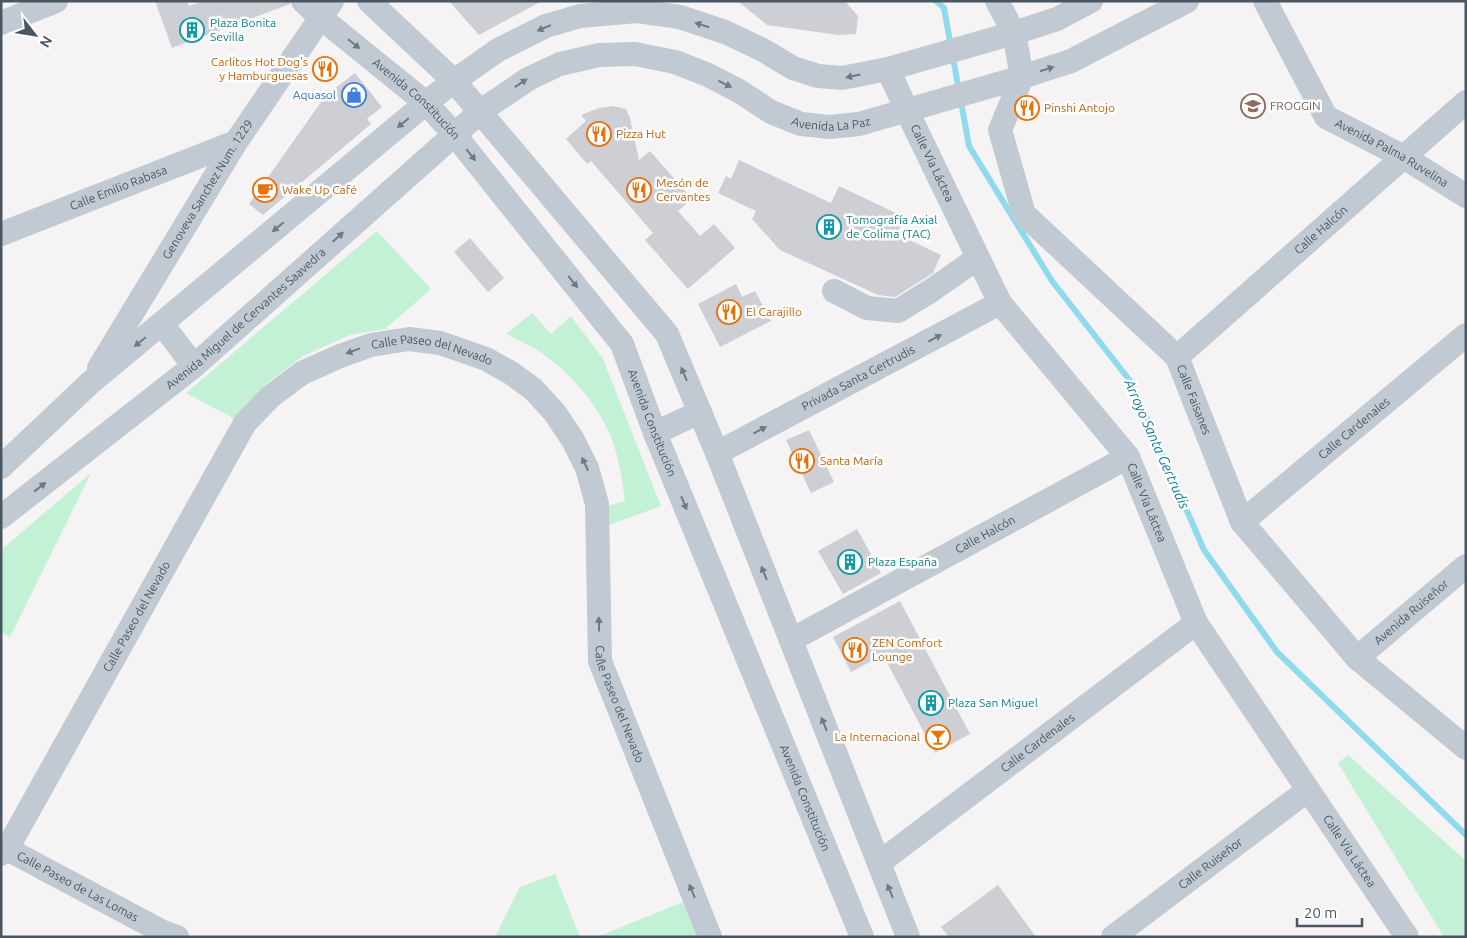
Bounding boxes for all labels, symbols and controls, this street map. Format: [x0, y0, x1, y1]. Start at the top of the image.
north arrow [10, 10, 60, 60]
place label: Plaza Bonita Sevilla [210, 16, 276, 43]
building icon: Plaza Bonita Sevilla [179, 17, 205, 43]
one-way arrow [695, 20, 710, 28]
one-way arrow [537, 25, 551, 33]
text: N [37, 33, 56, 50]
one-way arrow [347, 39, 360, 50]
place label: Carlitos Hot Dog's y Hamburguesas [211, 55, 308, 82]
restaurant icon: Carlitos Hot Dog's y Hamburguesas [312, 56, 338, 82]
street label: Avenida Constitución [370, 56, 463, 142]
one-way arrow [1040, 64, 1055, 72]
one-way arrow [845, 72, 860, 80]
one-way arrow [515, 78, 528, 88]
one-way arrow [718, 80, 732, 88]
shop icon: Aquasol [341, 82, 367, 108]
place label: Aquasol [293, 88, 336, 101]
school or university icon: FROGGIN [1240, 93, 1266, 119]
restaurant icon: Pinshi Antojo [1014, 95, 1040, 121]
place label: FROGGIN [1270, 99, 1321, 112]
place label: Pinshi Antojo [1044, 101, 1115, 114]
street label: Avenida La Paz [790, 114, 872, 133]
street label: Avenida Palma Ruvelina [1333, 116, 1451, 189]
street label: Genoveva Sanchez Num. 1229 [160, 117, 255, 261]
one-way arrow [397, 117, 410, 128]
restaurant icon: Pizza Hut [586, 121, 612, 147]
street label: Calle Vía Láctea [908, 122, 957, 204]
place label: Pizza Hut [616, 127, 666, 140]
one-way arrow [466, 149, 477, 162]
street label: Calle Emilio Rabasa [68, 163, 169, 212]
place label: Mesón de Cervantes [656, 176, 710, 203]
cafe icon: Wake Up Café [252, 177, 278, 203]
restaurant icon: Mesón de Cervantes [626, 177, 652, 203]
place label: Wake Up Café [282, 183, 357, 196]
street label: Calle Halcón [1291, 203, 1350, 256]
place label: Tomografía Axial de Colima (TAC) [846, 213, 937, 241]
building icon: Tomografía Axial de Colima (TAC) [816, 214, 842, 240]
one-way arrow [272, 221, 285, 232]
one-way arrow [332, 231, 345, 242]
street label: Avenida Miguel de Cervantes Saavedra [163, 245, 328, 392]
one-way arrow [567, 276, 578, 289]
restaurant icon: El Carajillo [716, 299, 742, 325]
place label: El Carajillo [746, 305, 802, 318]
street label: Calle Paseo del Nevado [370, 332, 495, 367]
one-way arrow [927, 334, 942, 342]
one-way arrow [134, 336, 147, 347]
street label: Privada Santa Gertrudis [799, 342, 917, 413]
one-way arrow [345, 347, 360, 355]
street label: Calle Faisanes [1175, 363, 1214, 436]
street label: Avenida Constitución [626, 367, 679, 478]
one-way arrow [679, 367, 687, 381]
water label: Arroyo Santa Gertrudis [1121, 376, 1193, 511]
street label: Calle Cardenales [1315, 395, 1392, 462]
one-way arrow [753, 426, 767, 434]
restaurant icon: Santa María [789, 448, 815, 474]
place label: Santa María [820, 454, 883, 467]
one-way arrow [580, 457, 588, 471]
street label: Calle Vía Láctea [1125, 461, 1169, 544]
one-way arrow [33, 482, 46, 493]
one-way arrow [681, 496, 689, 510]
street label: Calle Halcón [953, 513, 1017, 556]
building icon: Plaza España [837, 549, 863, 575]
place label: Plaza España [868, 555, 937, 568]
street label: Calle Paseo del Nevado [100, 559, 173, 674]
one-way arrow [760, 566, 768, 580]
street label: Avenida Ruiseñor [1371, 576, 1451, 647]
one-way arrow [595, 616, 603, 632]
place label: ZEN Comfort Lounge [872, 636, 943, 663]
restaurant icon: ZEN Comfort Lounge [842, 637, 868, 663]
street label: Calle Paseo del Nevado [594, 645, 647, 765]
building icon: Plaza San Miguel [918, 690, 944, 716]
place label: Plaza San Miguel [948, 696, 1038, 709]
street label: Calle Cardenales [998, 710, 1077, 775]
one-way arrow [820, 716, 828, 731]
bar icon: La Internacional [925, 724, 951, 750]
place label: La Internacional [834, 730, 920, 743]
street label: Avenida Constitución [778, 743, 833, 853]
street label: Calle Vía Láctea [1321, 812, 1379, 890]
street label: Calle Ruiseñor [1176, 835, 1245, 891]
street label: Calle Paseo de Las Lomas [15, 849, 141, 924]
one-way arrow [688, 884, 695, 899]
one-way arrow [886, 884, 894, 899]
scale bar [1297, 896, 1362, 928]
text: 20 m [1304, 904, 1337, 921]

